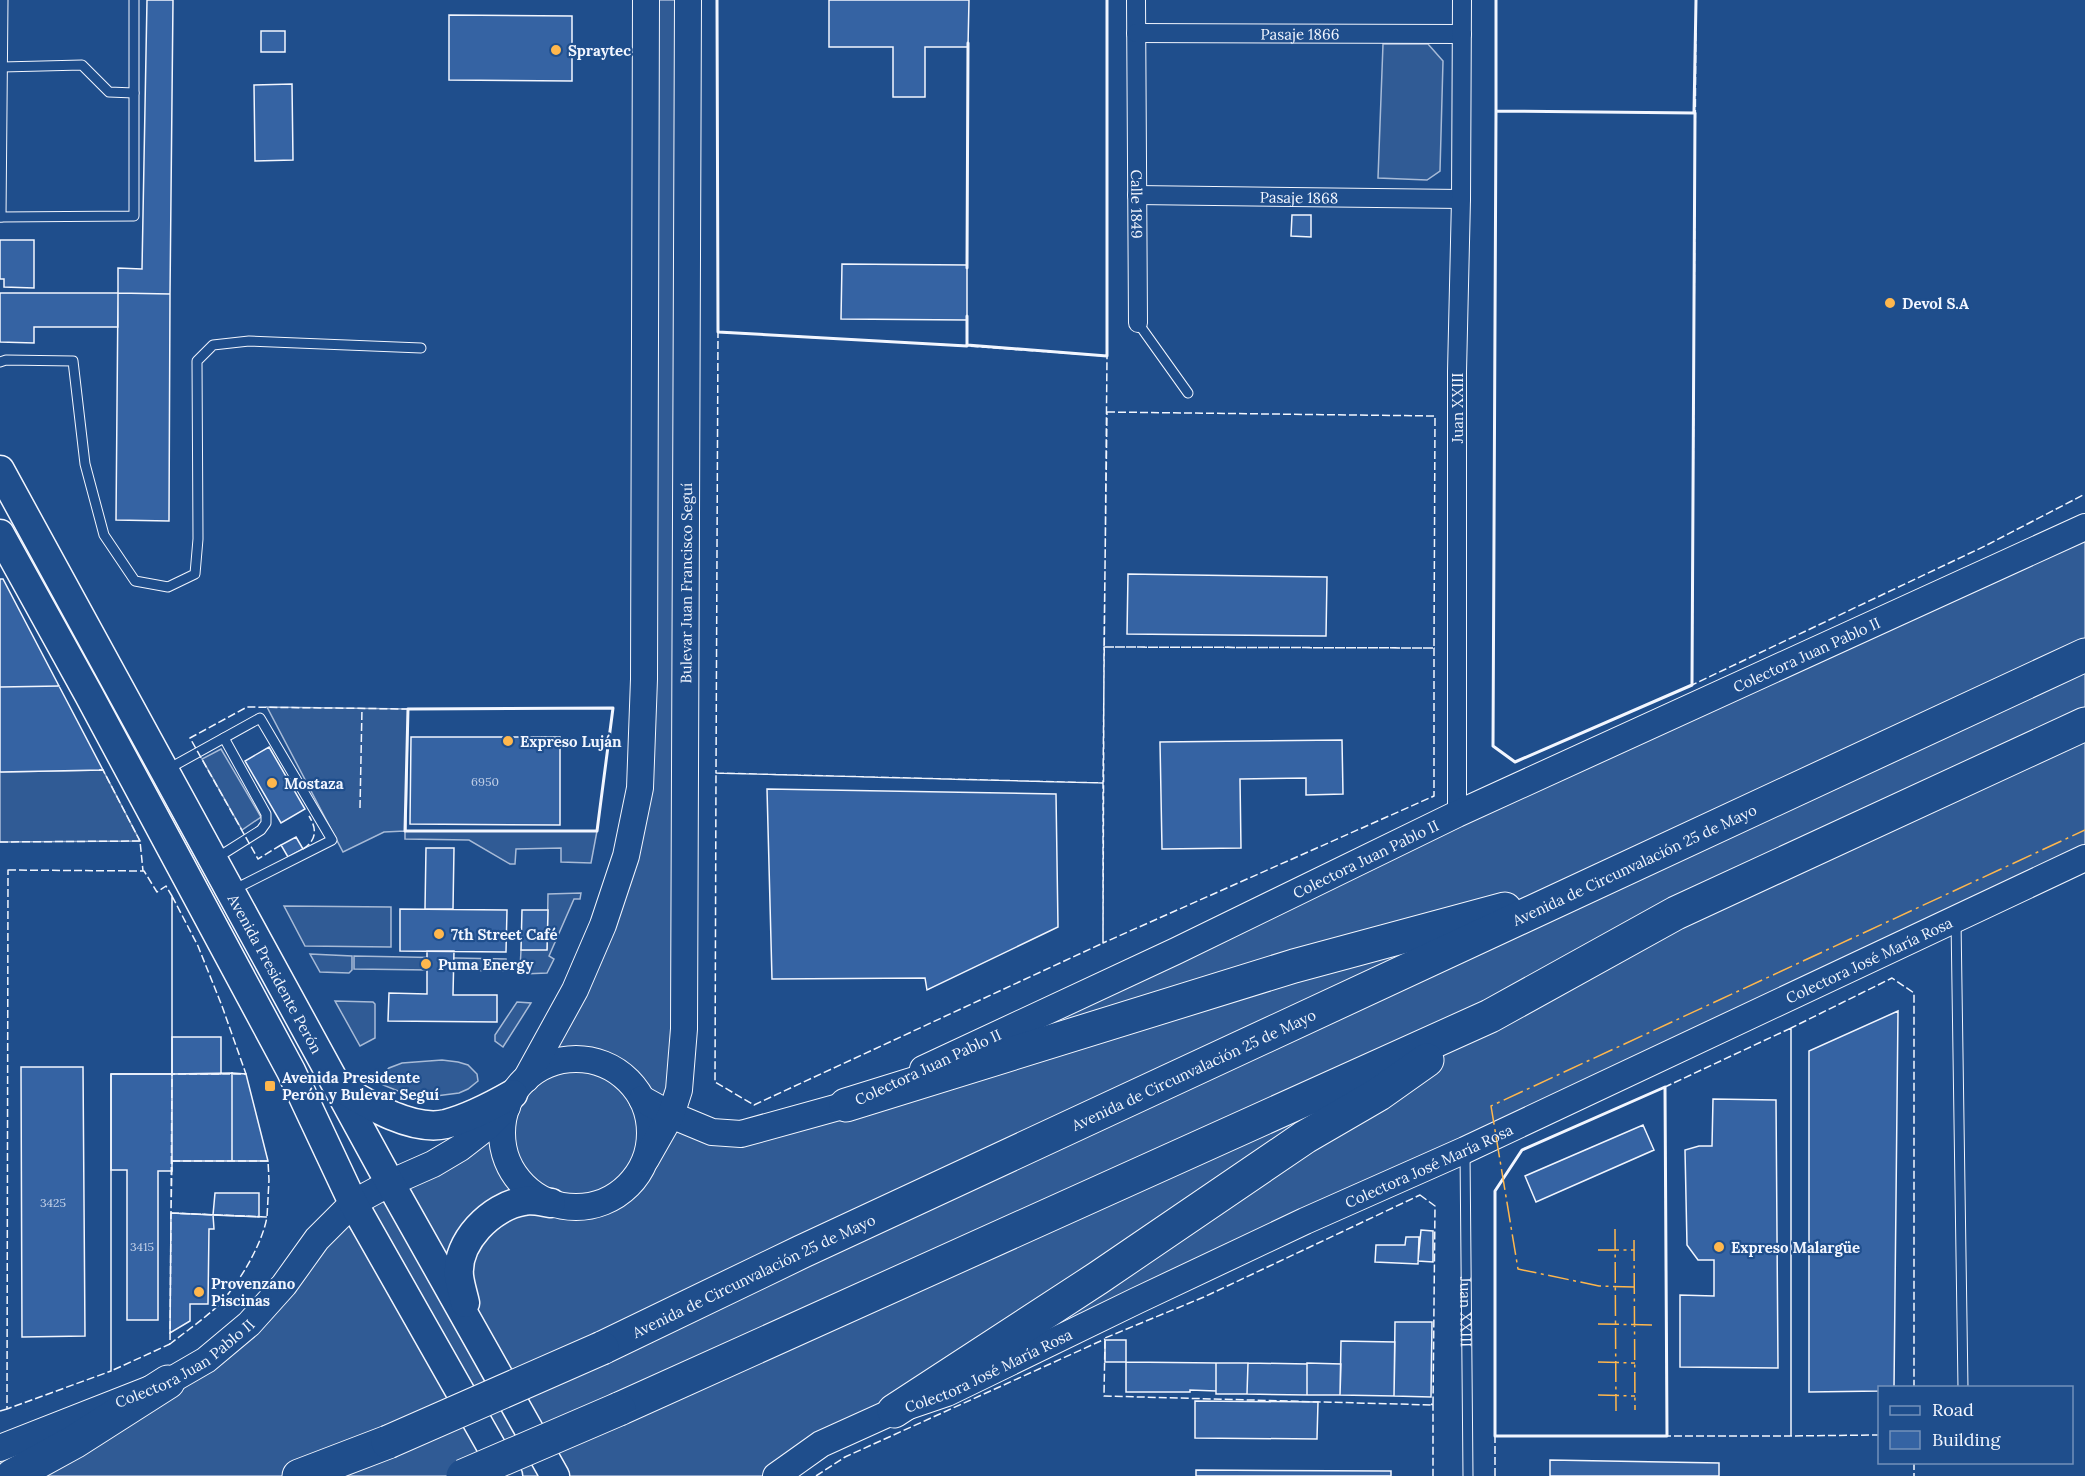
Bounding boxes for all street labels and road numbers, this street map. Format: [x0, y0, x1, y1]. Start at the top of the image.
street label: Pasaje 1866 [1261, 24, 1339, 43]
street label: Calle 1849 [1128, 169, 1147, 239]
street label: Pasaje 1868 [1260, 187, 1338, 207]
street label: Juan XXIII [1448, 373, 1467, 444]
street label: Bulevar Juan Francisco Seguí [676, 483, 696, 683]
street label: Colectora Juan Pablo II [1730, 612, 1883, 696]
street label: Avenida de Circunvalación 25 de Mayo [1508, 800, 1760, 930]
street label: Colectora Juan Pablo II [1290, 815, 1441, 902]
street label: Avenida Presidente Perón [224, 890, 327, 1057]
street label: Colectora José María Rosa [1782, 912, 1956, 1007]
street label: Avenida de Circunvalación 25 de Mayo [1068, 1004, 1319, 1135]
street label: Colectora Juan Pablo II [852, 1025, 1004, 1109]
street label: Colectora José María Rosa [1342, 1119, 1516, 1212]
street label: Avenida de Circunvalación 25 de Mayo [628, 1209, 878, 1342]
street label: Juan XXIII [1457, 1276, 1476, 1347]
street label: Colectora Juan Pablo II [112, 1315, 258, 1411]
street label: Colectora José María Rosa [902, 1324, 1075, 1416]

